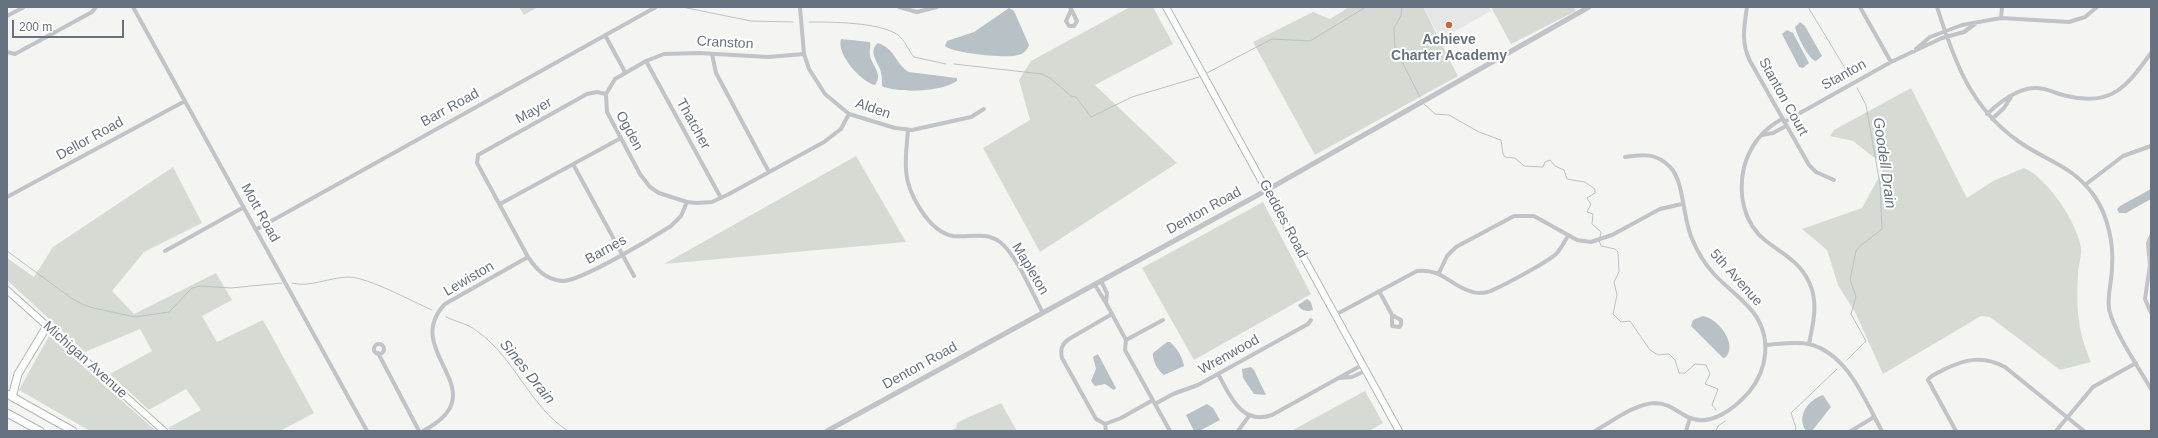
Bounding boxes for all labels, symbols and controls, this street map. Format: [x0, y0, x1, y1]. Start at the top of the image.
scale bar [14, 12, 126, 38]
text: 200 m [19, 20, 52, 34]
marker: Achieve Charter Academy [1444, 20, 1454, 30]
place label: Achieve Charter Academy [1391, 32, 1507, 64]
street label: Cranston [696, 33, 754, 53]
street label: Stanton Court [1755, 55, 1811, 139]
street label: Stanton [1819, 56, 1869, 94]
street label: Barr Road [418, 85, 482, 131]
street label: Mayer [513, 94, 555, 128]
street label: Alden [853, 95, 893, 123]
street label: Thatcher [672, 96, 714, 152]
street label: Ogden [612, 108, 646, 154]
street label: Dellor Road [54, 114, 126, 164]
water label: Goodell Drain [1869, 116, 1899, 210]
street label: Geddes Road [1255, 177, 1311, 261]
street label: Mott Road [237, 181, 283, 245]
street label: Denton Road [1164, 184, 1244, 238]
street label: Barnes [583, 232, 629, 268]
street label: Mapleton [1008, 240, 1052, 298]
street label: 5th Avenue [1706, 246, 1766, 310]
street label: Lewiston [441, 258, 497, 300]
street label: Michigan Avenue [40, 318, 130, 402]
street label: Wrenwood [1196, 331, 1262, 379]
water label: Sines Drain [496, 336, 558, 408]
street label: Denton Road [880, 339, 960, 393]

